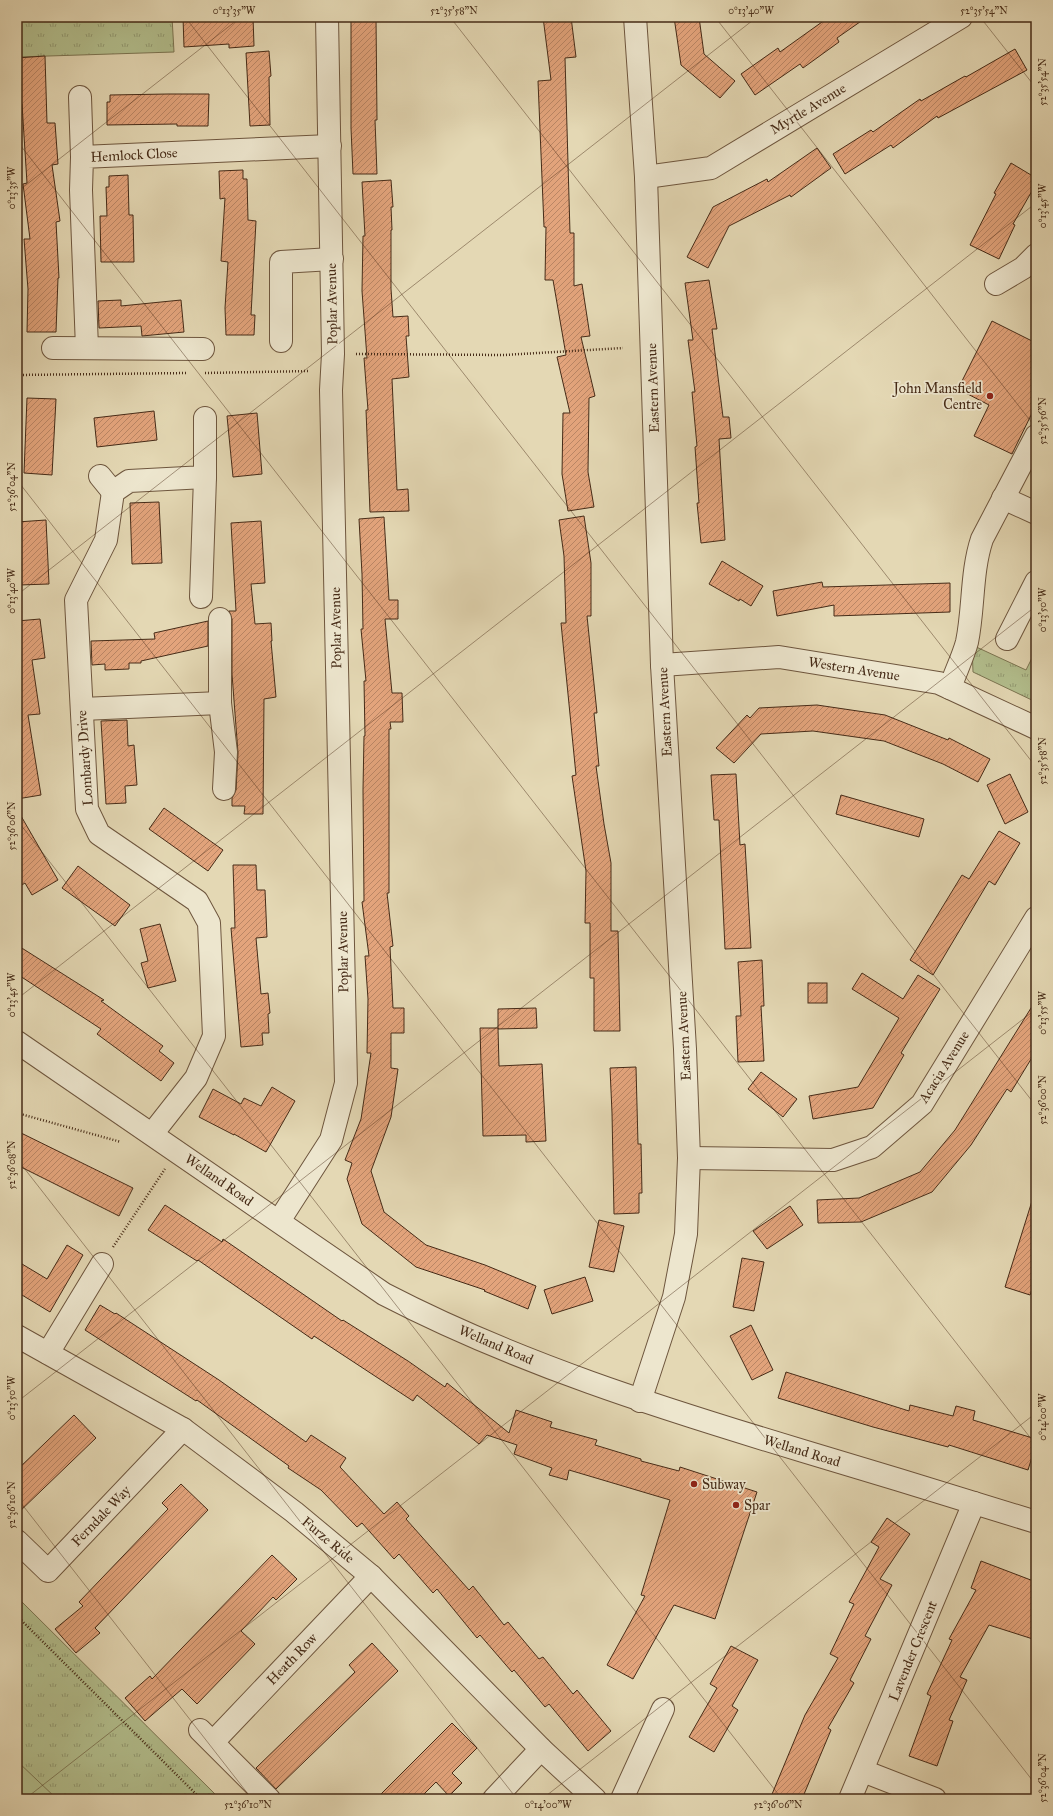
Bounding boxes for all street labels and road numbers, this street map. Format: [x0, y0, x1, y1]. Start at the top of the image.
street label: Myrtle Avenue [767, 80, 849, 138]
street label: Hemlock Close [90, 144, 178, 166]
street label: Poplar Avenue [323, 263, 341, 345]
street label: Eastern Avenue [643, 343, 663, 433]
street label: Poplar Avenue [327, 587, 345, 669]
street label: Western Avenue [807, 653, 901, 685]
street label: Eastern Avenue [654, 667, 676, 757]
street label: Lombardy Drive [73, 709, 97, 806]
street label: Poplar Avenue [334, 911, 352, 993]
street label: Eastern Avenue [673, 991, 695, 1081]
street label: Acacia Avenue [915, 1028, 973, 1107]
street label: Welland Road [182, 1150, 256, 1210]
street label: Welland Road [456, 1322, 536, 1368]
street label: Welland Road [762, 1431, 842, 1471]
street label: Ferndale Way [68, 1482, 134, 1550]
street label: Furze Ride [298, 1513, 358, 1567]
street label: Lavender Crescent [885, 1598, 941, 1704]
street label: Heath Row [263, 1629, 321, 1688]

